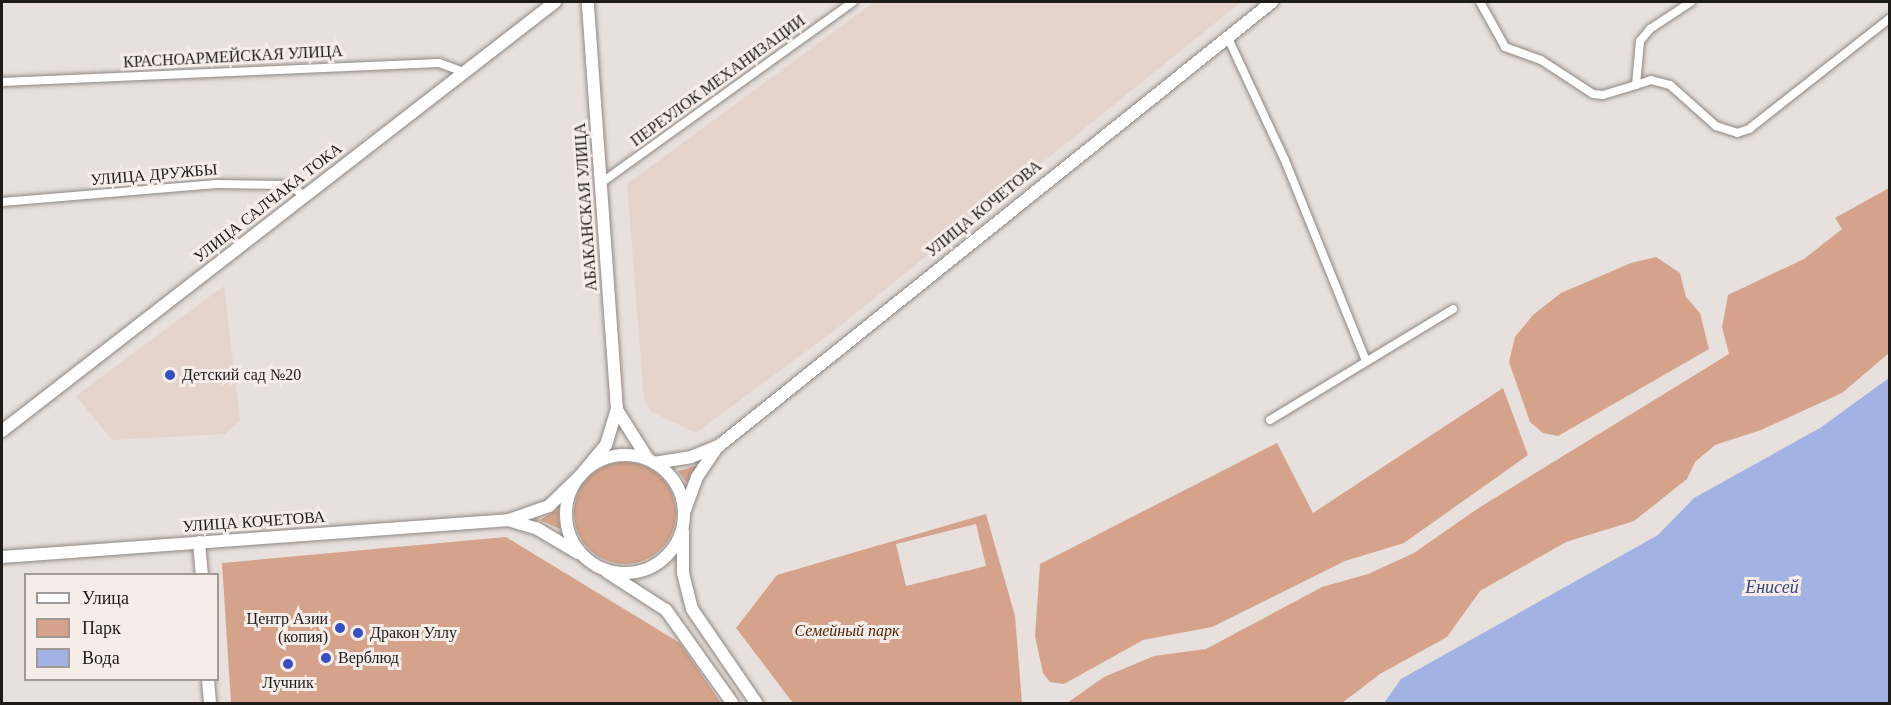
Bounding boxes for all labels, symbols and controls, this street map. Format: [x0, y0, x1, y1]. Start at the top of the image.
street label: ПЕРЕУЛОК МЕХАНИЗАЦИИ [627, 11, 809, 151]
street label: КРАСНОАРМЕЙСКАЯ УЛИЦА [123, 42, 343, 72]
street label: АБАКАНСКАЯ УЛИЦА [571, 122, 601, 292]
street label: УЛИЦА САЛЧАКА ТОКА [190, 139, 346, 267]
street label: УЛИЦА КОЧЕТОВА [922, 157, 1046, 261]
street label: УЛИЦА ДРУЖБЫ [90, 160, 218, 190]
place label: Детский сад №20 [182, 365, 301, 385]
marker: Детский сад №20 [163, 368, 177, 382]
street label: УЛИЦА КОЧЕТОВА [182, 507, 326, 537]
legend [24, 573, 219, 681]
water label: Енисей [1745, 576, 1799, 598]
text: Улица [82, 588, 129, 608]
place label: Центр Азии (копия) [247, 609, 328, 647]
text: Парк [82, 618, 121, 638]
marker: Центр Азии (копия) [333, 621, 347, 635]
park label: Семейный парк [794, 621, 900, 641]
place label: Дракон Уллу [370, 623, 457, 643]
marker: Дракон Уллу [351, 626, 365, 640]
text: Вода [82, 648, 120, 668]
place label: Верблюд [338, 648, 399, 668]
marker: Верблюд [319, 651, 333, 665]
marker: Лучник [281, 657, 295, 671]
place label: Лучник [262, 673, 314, 693]

